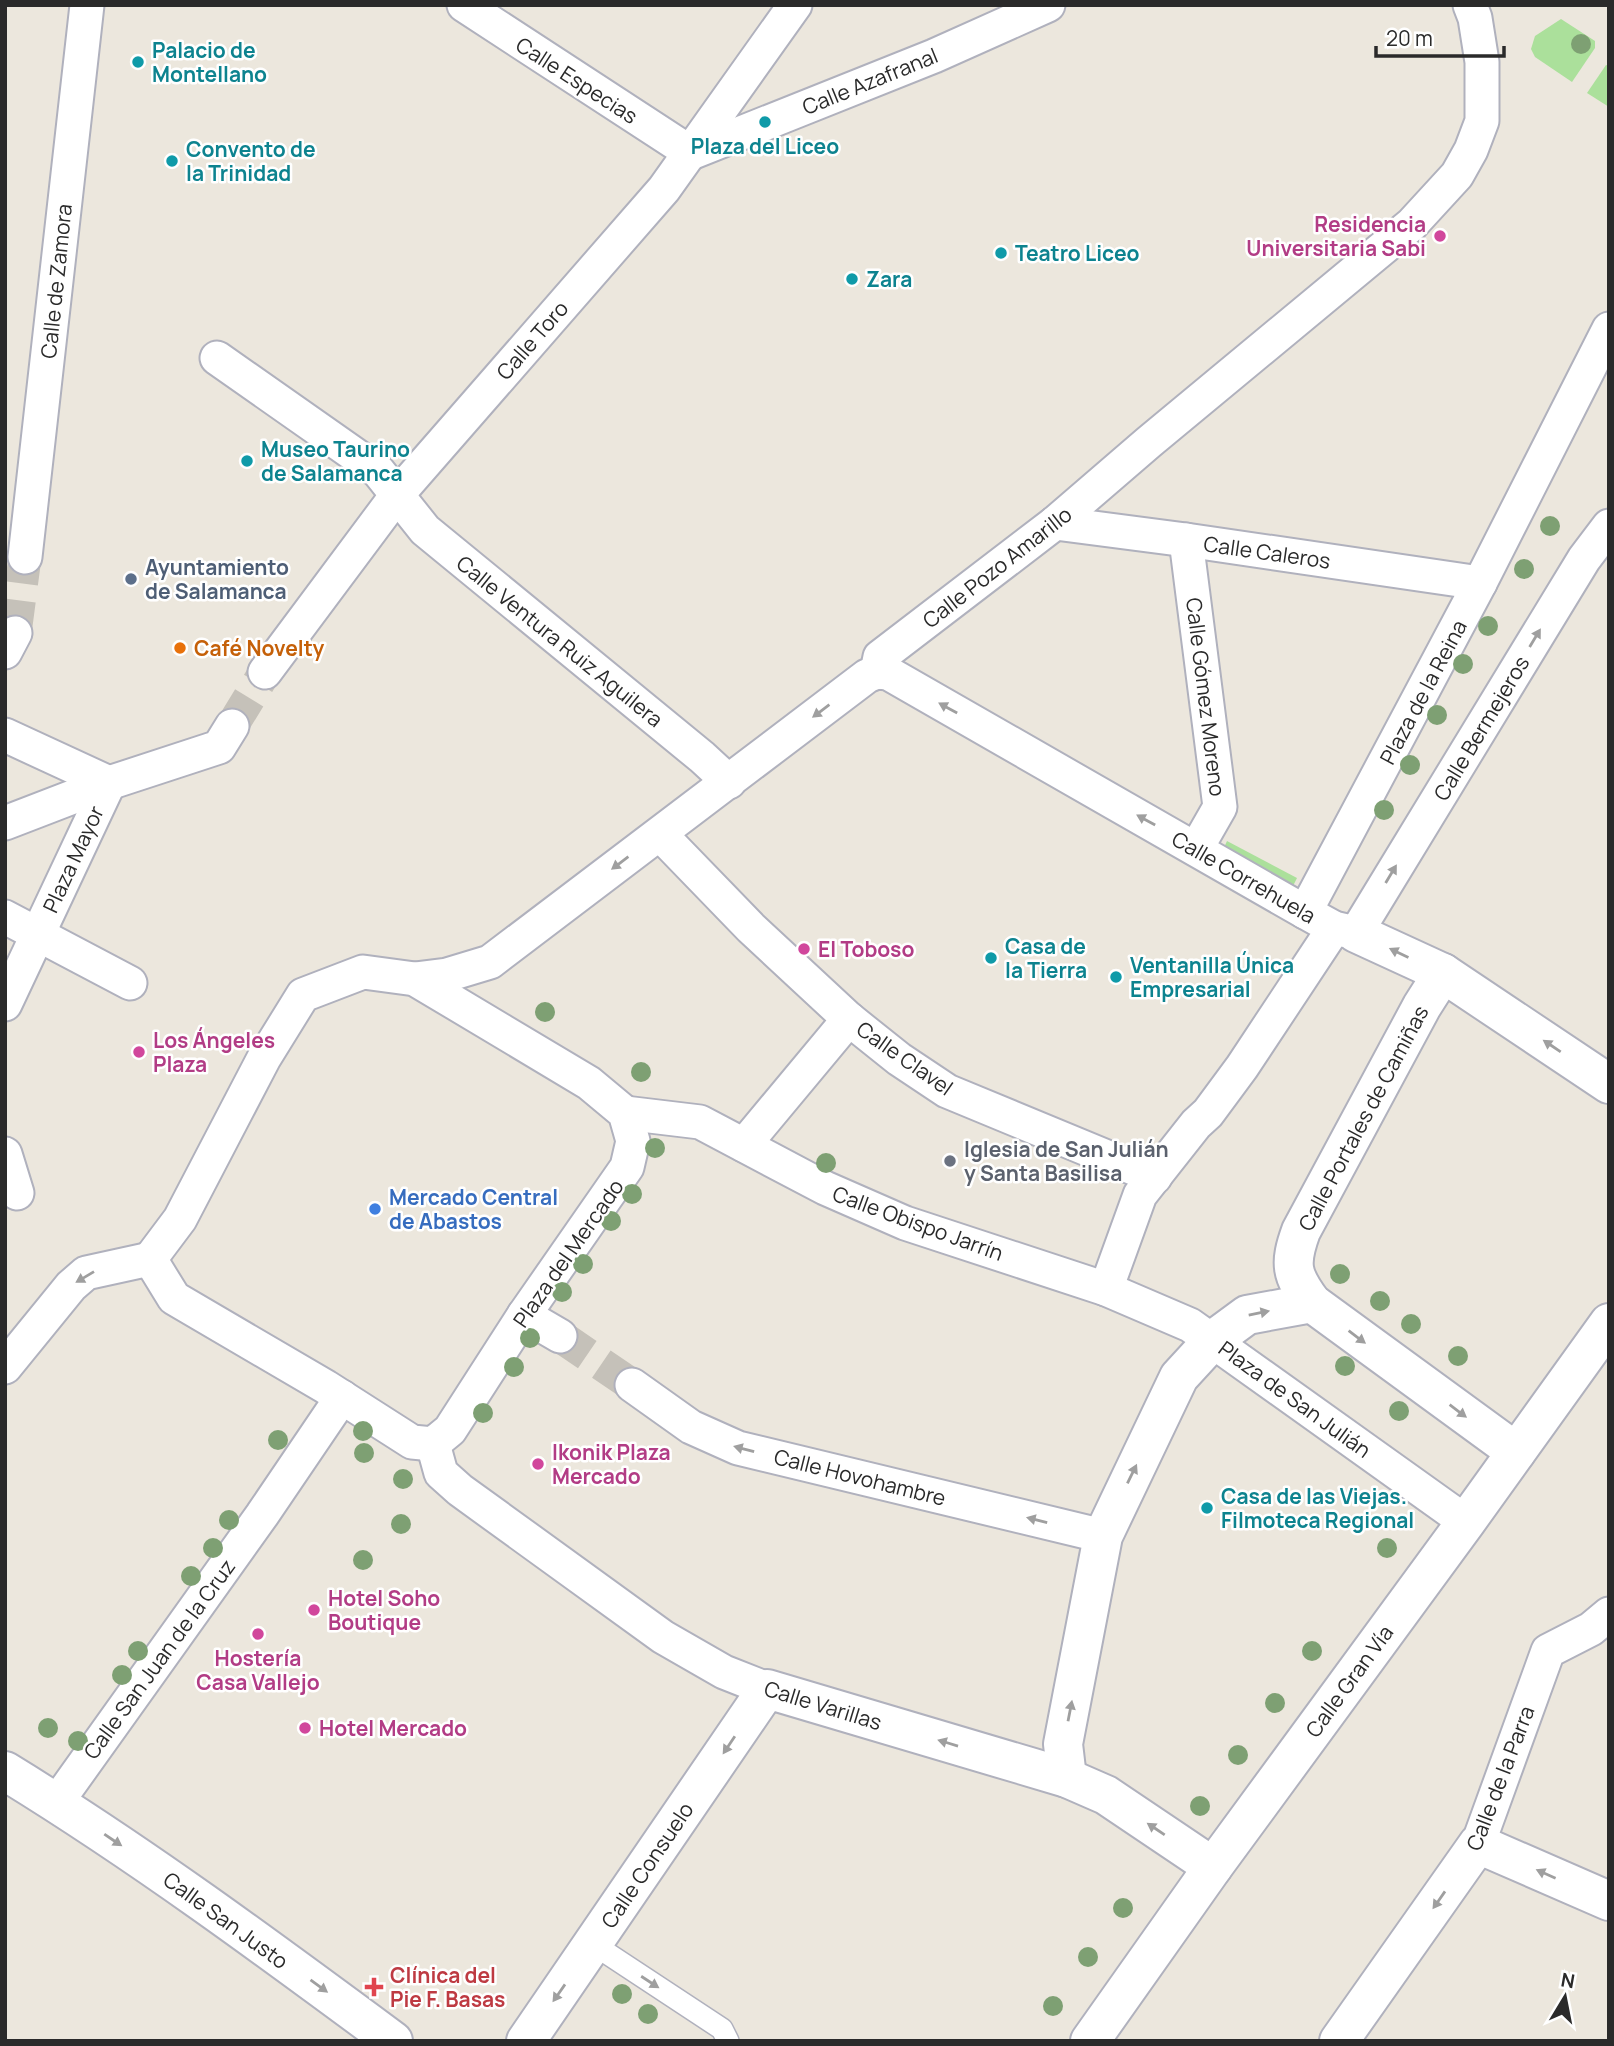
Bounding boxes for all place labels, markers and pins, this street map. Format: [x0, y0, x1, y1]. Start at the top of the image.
place label: Palacio de Montellano [152, 36, 267, 88]
marker: Palacio de Montellano [130, 54, 146, 70]
marker: Plaza del Liceo [757, 114, 773, 130]
place label: Plaza del Liceo [691, 132, 839, 160]
place label: Convento de la Trinidad [186, 135, 316, 187]
marker: Convento de la Trinidad [164, 153, 180, 169]
place label: Residencia Universitaria Sabi [1246, 210, 1426, 262]
marker: Residencia Universitaria Sabi [1432, 228, 1448, 244]
place label: Teatro Liceo [1015, 239, 1140, 267]
marker: Teatro Liceo [993, 245, 1009, 261]
place label: Zara [866, 265, 912, 293]
marker: Zara [844, 271, 860, 287]
place label: Museo Taurino de Salamanca [261, 435, 410, 487]
marker: Museo Taurino de Salamanca [239, 453, 255, 469]
place label: Ayuntamiento de Salamanca [145, 553, 289, 605]
marker: Ayuntamiento de Salamanca [123, 571, 139, 587]
place label: Café Novelty [194, 634, 325, 662]
marker: Café Novelty [172, 640, 188, 656]
place label: Casa de la Tierra [1005, 932, 1087, 984]
place label: El Toboso [818, 935, 914, 963]
marker: El Toboso [796, 941, 812, 957]
marker: Casa de la Tierra [983, 950, 999, 966]
place label: Ventanilla Única Empresarial [1130, 951, 1294, 1003]
marker: Ventanilla Única Empresarial [1108, 969, 1124, 985]
place label: Los Ángeles Plaza [153, 1026, 275, 1078]
marker: Los Ángeles Plaza [131, 1044, 147, 1060]
place label: Iglesia de San Julián y Santa Basilisa [964, 1135, 1169, 1187]
marker: Iglesia de San Julián y Santa Basilisa [942, 1153, 958, 1169]
place label: Mercado Central de Abastos [389, 1183, 558, 1235]
marker: Mercado Central de Abastos [367, 1201, 383, 1217]
place label: Ikonik Plaza Mercado [552, 1438, 671, 1490]
marker: Ikonik Plaza Mercado [530, 1456, 546, 1472]
place label: Casa de las Viejas. Filmoteca Regional [1221, 1482, 1414, 1534]
marker: Casa de las Viejas. Filmoteca Regional [1199, 1500, 1215, 1516]
place label: Hotel Soho Boutique [328, 1584, 440, 1636]
marker: Hotel Soho Boutique [306, 1602, 322, 1618]
marker: Hostería Casa Vallejo [250, 1626, 266, 1642]
place label: Hostería Casa Vallejo [196, 1644, 320, 1696]
place label: Hotel Mercado [319, 1714, 467, 1742]
marker: Hotel Mercado [297, 1720, 313, 1736]
place label: Clínica del Pie F. Basas [390, 1961, 505, 2013]
marker: Clínica del Pie F. Basas [364, 1977, 384, 1997]

